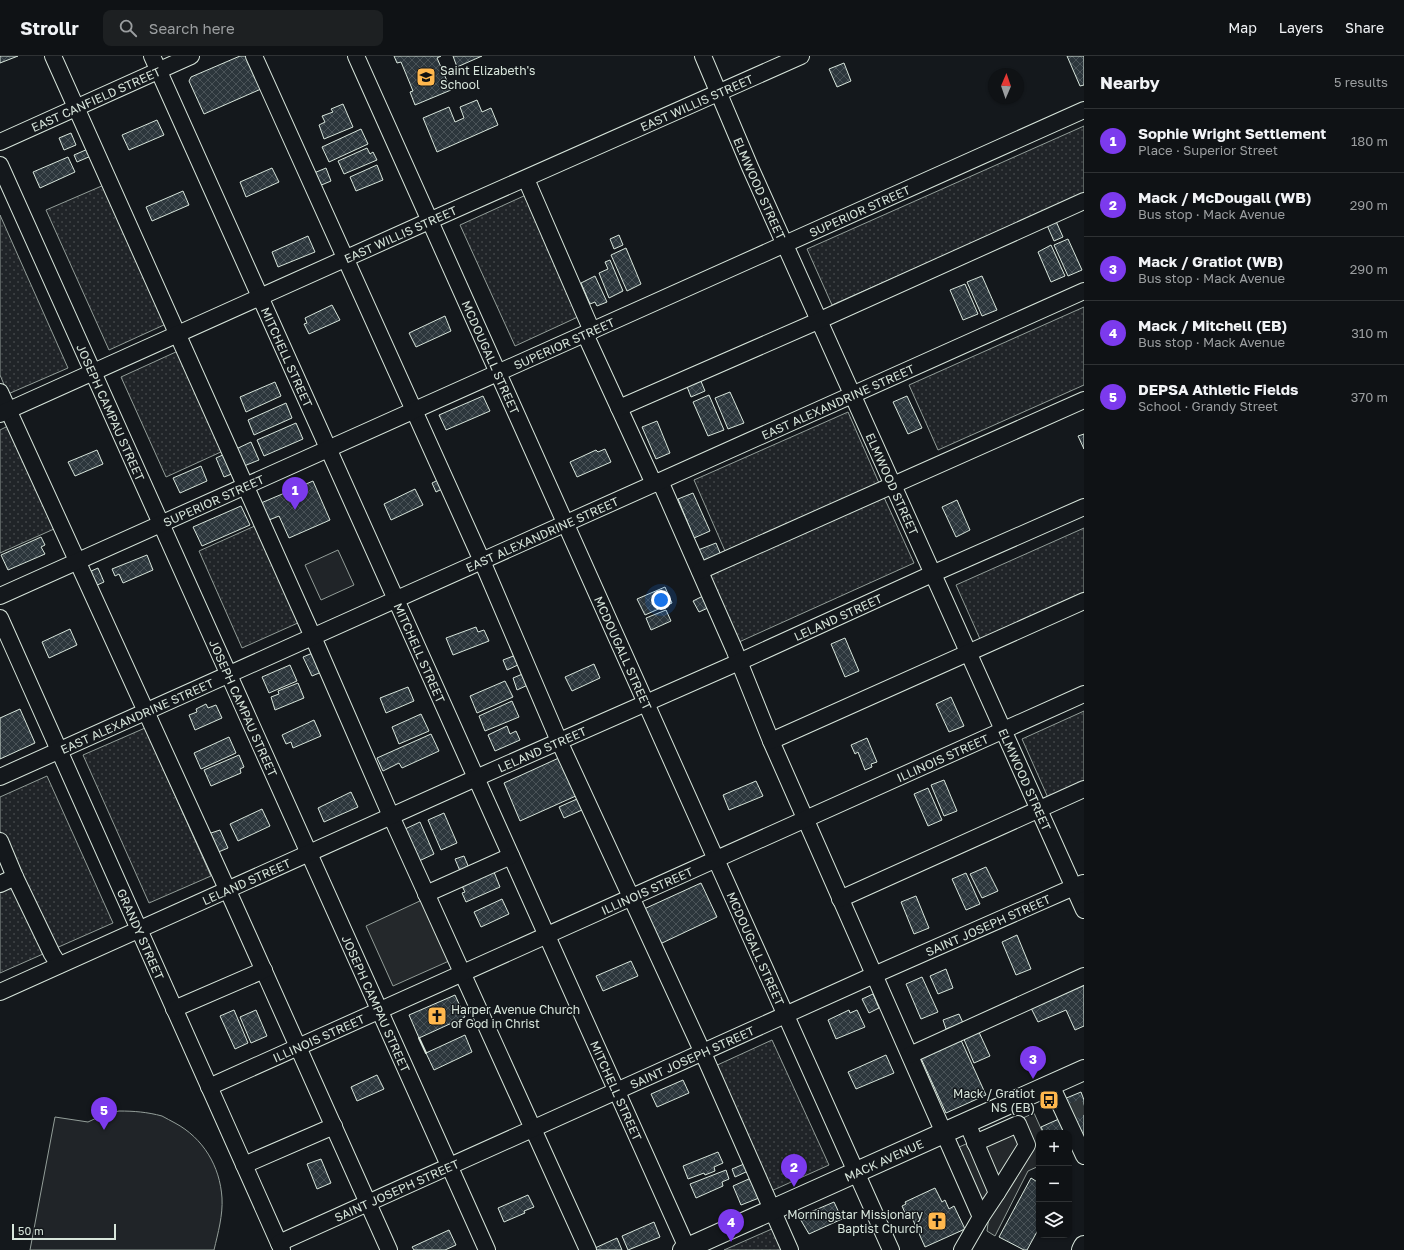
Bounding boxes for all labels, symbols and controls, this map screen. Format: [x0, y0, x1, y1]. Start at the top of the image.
search box [103, 10, 383, 46]
text: Strollr [20, 16, 79, 39]
icon: search [117, 17, 139, 39]
text: Search here [149, 19, 235, 37]
text: Map [1228, 19, 1257, 36]
text: Layers [1279, 19, 1323, 36]
text: Share [1345, 19, 1384, 36]
street label: EAST CANFIELD STREET [29, 63, 163, 135]
place label: Saint Elizabeth's School [440, 63, 535, 92]
school or university icon: Saint Elizabeth's School [415, 66, 437, 88]
north arrow [988, 68, 1024, 104]
street label: EAST WILLIS STREET [638, 71, 756, 134]
text: Nearby [1100, 72, 1160, 93]
text: 5 results [1334, 74, 1388, 90]
text: Sophie Wright Settlement [1138, 124, 1326, 142]
text: 1 [1110, 133, 1116, 149]
text: 180 m [1351, 133, 1388, 149]
street label: ELMWOOD STREET [731, 135, 789, 242]
text: Place · Superior Street [1138, 142, 1278, 158]
street label: SUPERIOR STREET [807, 181, 913, 240]
text: Mack / McDougall (WB) [1138, 188, 1311, 206]
text: 2 [1109, 197, 1117, 213]
text: 290 m [1350, 197, 1388, 213]
street label: EAST WILLIS STREET [342, 202, 460, 266]
text: Bus stop · Mack Avenue [1138, 206, 1285, 222]
text: Mack / Gratiot (WB) [1138, 252, 1283, 270]
text: 3 [1109, 261, 1117, 277]
text: 290 m [1350, 261, 1388, 277]
text: Bus stop · Mack Avenue [1138, 270, 1285, 286]
street label: MCDOUGALL STREET [459, 298, 523, 417]
street label: MITCHELL STREET [258, 305, 316, 410]
street label: SUPERIOR STREET [511, 314, 617, 372]
text: Mack / Mitchell (EB) [1138, 316, 1287, 334]
text: 4 [1109, 325, 1117, 341]
text: 310 m [1351, 325, 1388, 341]
text: Bus stop · Mack Avenue [1138, 334, 1285, 350]
street label: JOSEPH CAMPAU STREET [74, 341, 148, 484]
street label: EAST ALEXANDRINE STREET [759, 360, 917, 442]
text: DEPSA Athletic Fields [1138, 380, 1298, 398]
text: 5 [1109, 389, 1117, 405]
text: 370 m [1351, 389, 1388, 405]
text: School · Grandy Street [1138, 398, 1278, 414]
street label: ELMWOOD STREET [863, 430, 922, 538]
street label: SUPERIOR STREET [161, 471, 267, 529]
pin: 1 [282, 477, 308, 510]
street label: EAST ALEXANDRINE STREET [463, 493, 621, 575]
your location [651, 590, 671, 610]
street label: LELAND STREET [791, 590, 885, 644]
street label: MCDOUGALL STREET [591, 594, 656, 713]
street label: MITCHELL STREET [391, 600, 449, 706]
street label: JOSEPH CAMPAU STREET [206, 637, 281, 779]
street label: EAST ALEXANDRINE STREET [58, 675, 216, 756]
street label: LELAND STREET [495, 723, 589, 775]
street label: ELMWOOD STREET [996, 726, 1055, 833]
street label: ILLINOIS STREET [894, 730, 991, 785]
street label: LELAND STREET [200, 855, 293, 908]
street label: ILLINOIS STREET [599, 863, 696, 917]
street label: GRANDY STREET [114, 886, 168, 982]
street label: MCDOUGALL STREET [724, 889, 788, 1008]
street label: SAINT JOSEPH STREET [923, 891, 1053, 959]
street label: JOSEPH CAMPAU STREET [339, 933, 414, 1075]
place label: Harper Avenue Church of God in Christ [451, 1002, 580, 1031]
church icon: Harper Avenue Church of God in Christ [426, 1005, 448, 1027]
street label: ILLINOIS STREET [270, 1010, 367, 1065]
street label: SAINT JOSEPH STREET [627, 1022, 757, 1092]
street label: MITCHELL STREET [587, 1038, 646, 1143]
pin: 3 [1020, 1046, 1046, 1079]
place label: Mack / Gratiot NS (EB) [953, 1086, 1035, 1115]
bus stop icon: Mack / Gratiot NS (EB) [1038, 1089, 1060, 1111]
pin: 5 [91, 1097, 117, 1130]
map controls [1036, 1130, 1072, 1238]
button: + [1036, 1130, 1072, 1166]
street label: MACK AVENUE [842, 1136, 926, 1184]
pin: 2 [781, 1154, 807, 1187]
street label: SAINT JOSEPH STREET [332, 1155, 462, 1225]
button: − [1036, 1166, 1072, 1202]
button: layers [1036, 1202, 1072, 1238]
place label: Morningstar Missionary Baptist Church [787, 1207, 923, 1236]
pin: 4 [718, 1209, 744, 1242]
church icon: Morningstar Missionary Baptist Church [926, 1210, 948, 1232]
scale bar [12, 1222, 116, 1241]
text: 50 m [18, 1224, 44, 1237]

